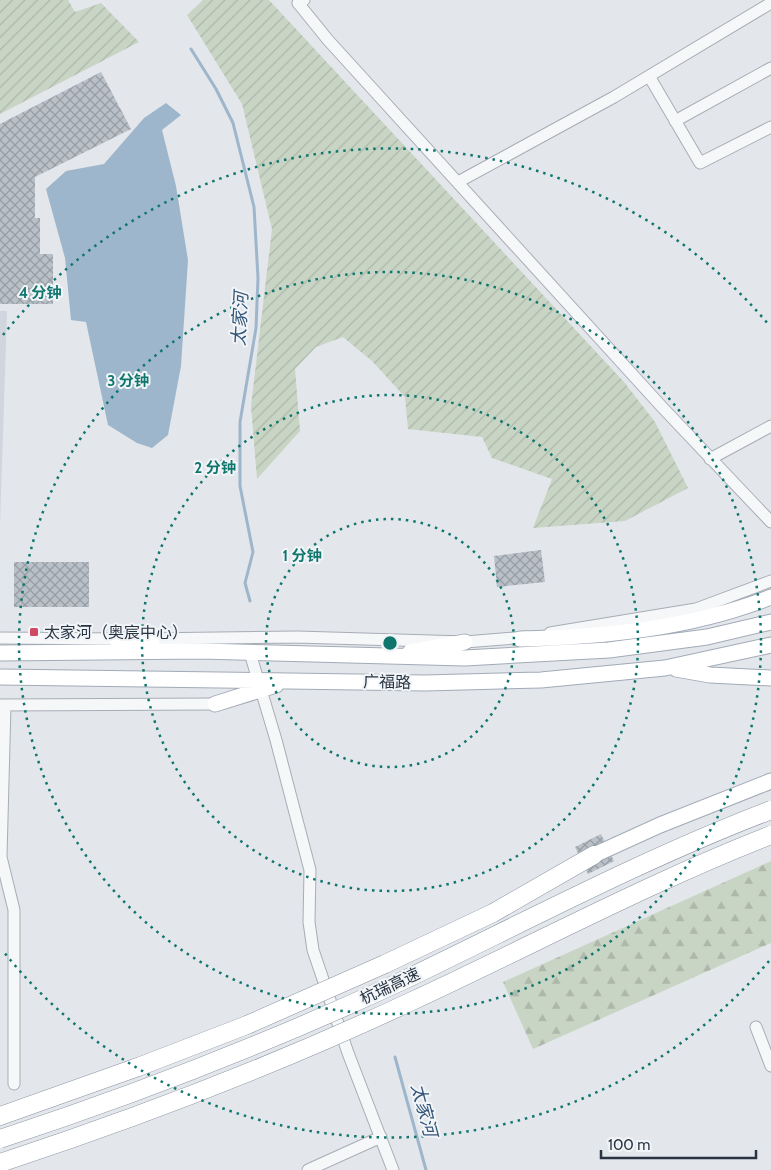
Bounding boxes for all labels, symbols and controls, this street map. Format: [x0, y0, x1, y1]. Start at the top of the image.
text: 4 分钟 [19, 284, 61, 302]
water label: 太家河 [228, 288, 253, 347]
text: 3 分钟 [107, 372, 149, 390]
text: 2 分钟 [194, 459, 236, 477]
text: 1 分钟 [283, 547, 321, 565]
place label: 太家河（奥宸中心） [44, 623, 188, 642]
marker: 太家河（奥宸中心） [28, 626, 40, 638]
centre of rings [381, 634, 399, 652]
street label: 广福路 [363, 672, 411, 692]
street label: 杭瑞高速 [357, 964, 423, 1008]
water label: 太家河 [406, 1081, 442, 1142]
scale bar [601, 1128, 756, 1160]
text: 100 m [608, 1136, 650, 1154]

